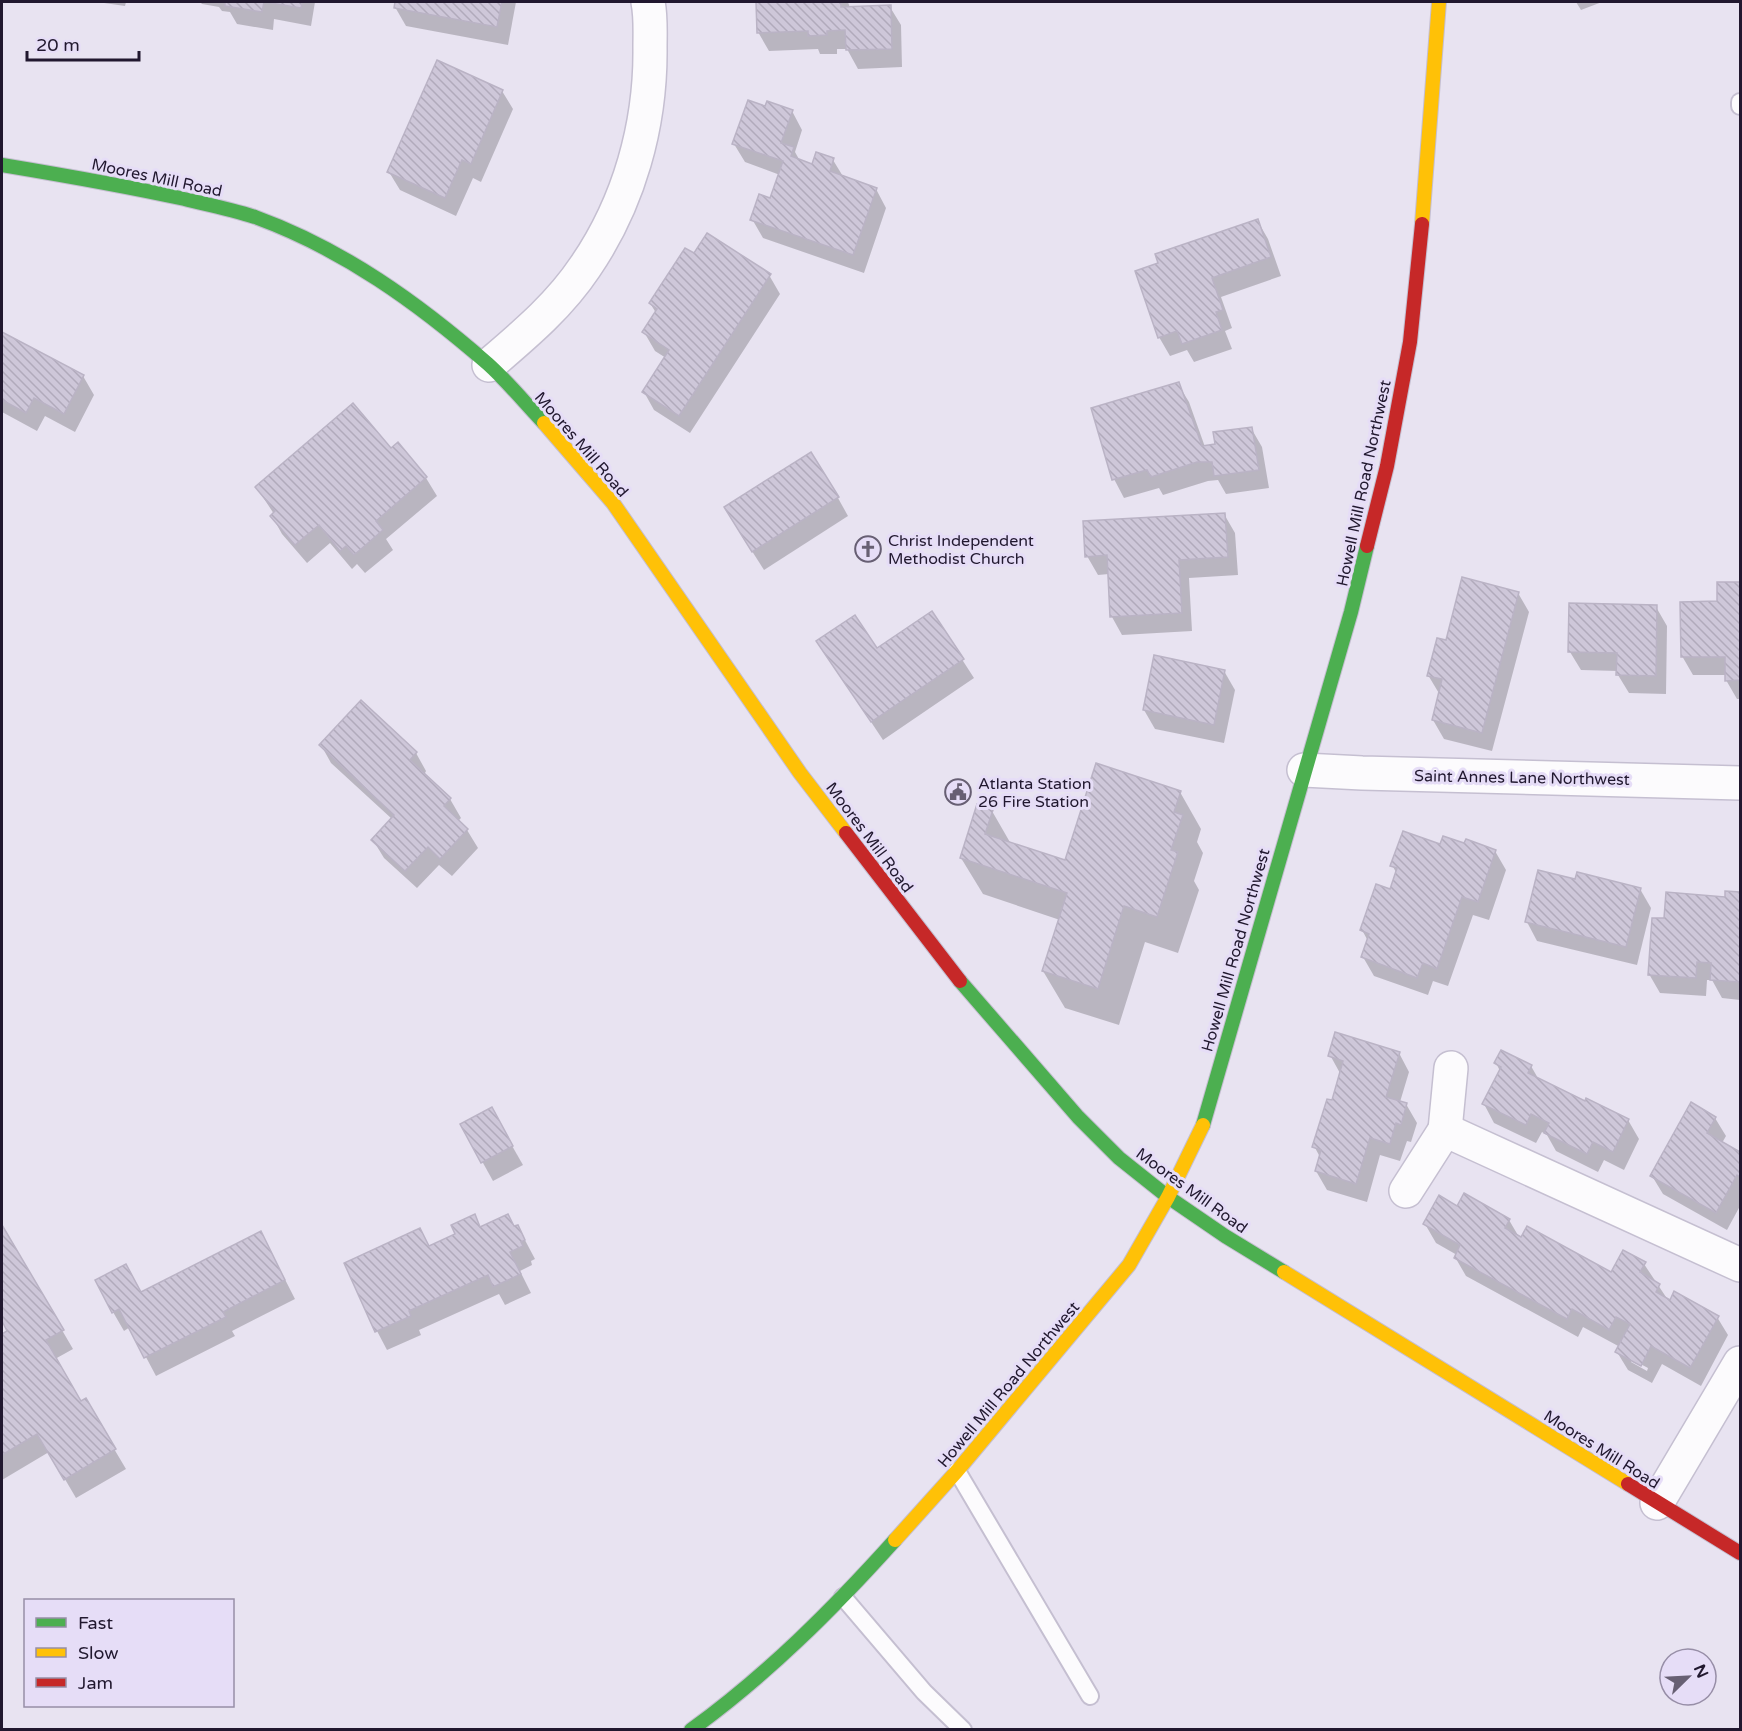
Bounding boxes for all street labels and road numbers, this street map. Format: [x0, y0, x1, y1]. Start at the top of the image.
street label: Moores Mill Road [90, 154, 224, 202]
street label: Howell Mill Road Northwest [1332, 378, 1396, 588]
street label: Moores Mill Road [530, 388, 632, 501]
street label: Saint Annes Lane Northwest [1414, 766, 1630, 790]
street label: Moores Mill Road [821, 778, 917, 897]
street label: Howell Mill Road Northwest [1197, 846, 1275, 1054]
street label: Moores Mill Road [1132, 1144, 1251, 1238]
street label: Howell Mill Road Northwest [933, 1298, 1084, 1472]
street label: Moores Mill Road [1540, 1406, 1663, 1494]

